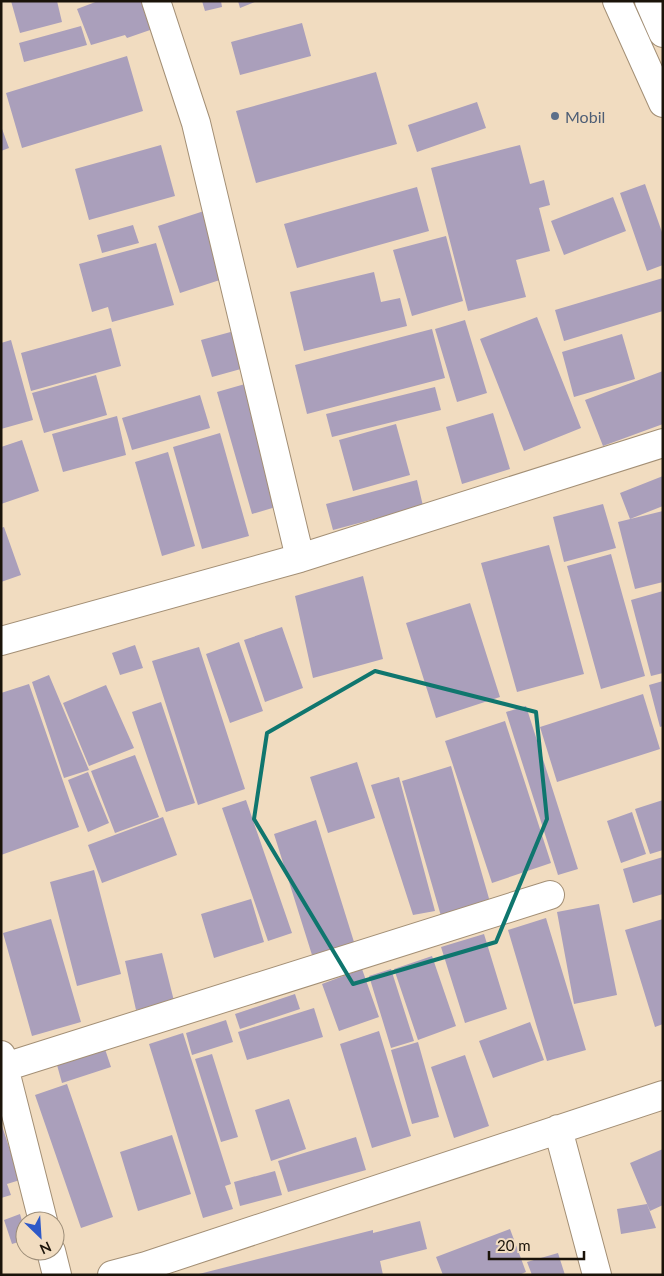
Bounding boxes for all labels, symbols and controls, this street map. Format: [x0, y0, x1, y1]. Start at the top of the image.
place label: Mobil [565, 107, 605, 126]
marker: Mobil [549, 110, 561, 122]
north arrow [15, 1211, 65, 1261]
scale bar [489, 1228, 584, 1260]
text: 20 m [497, 1236, 531, 1254]
text: N [37, 1238, 54, 1258]

